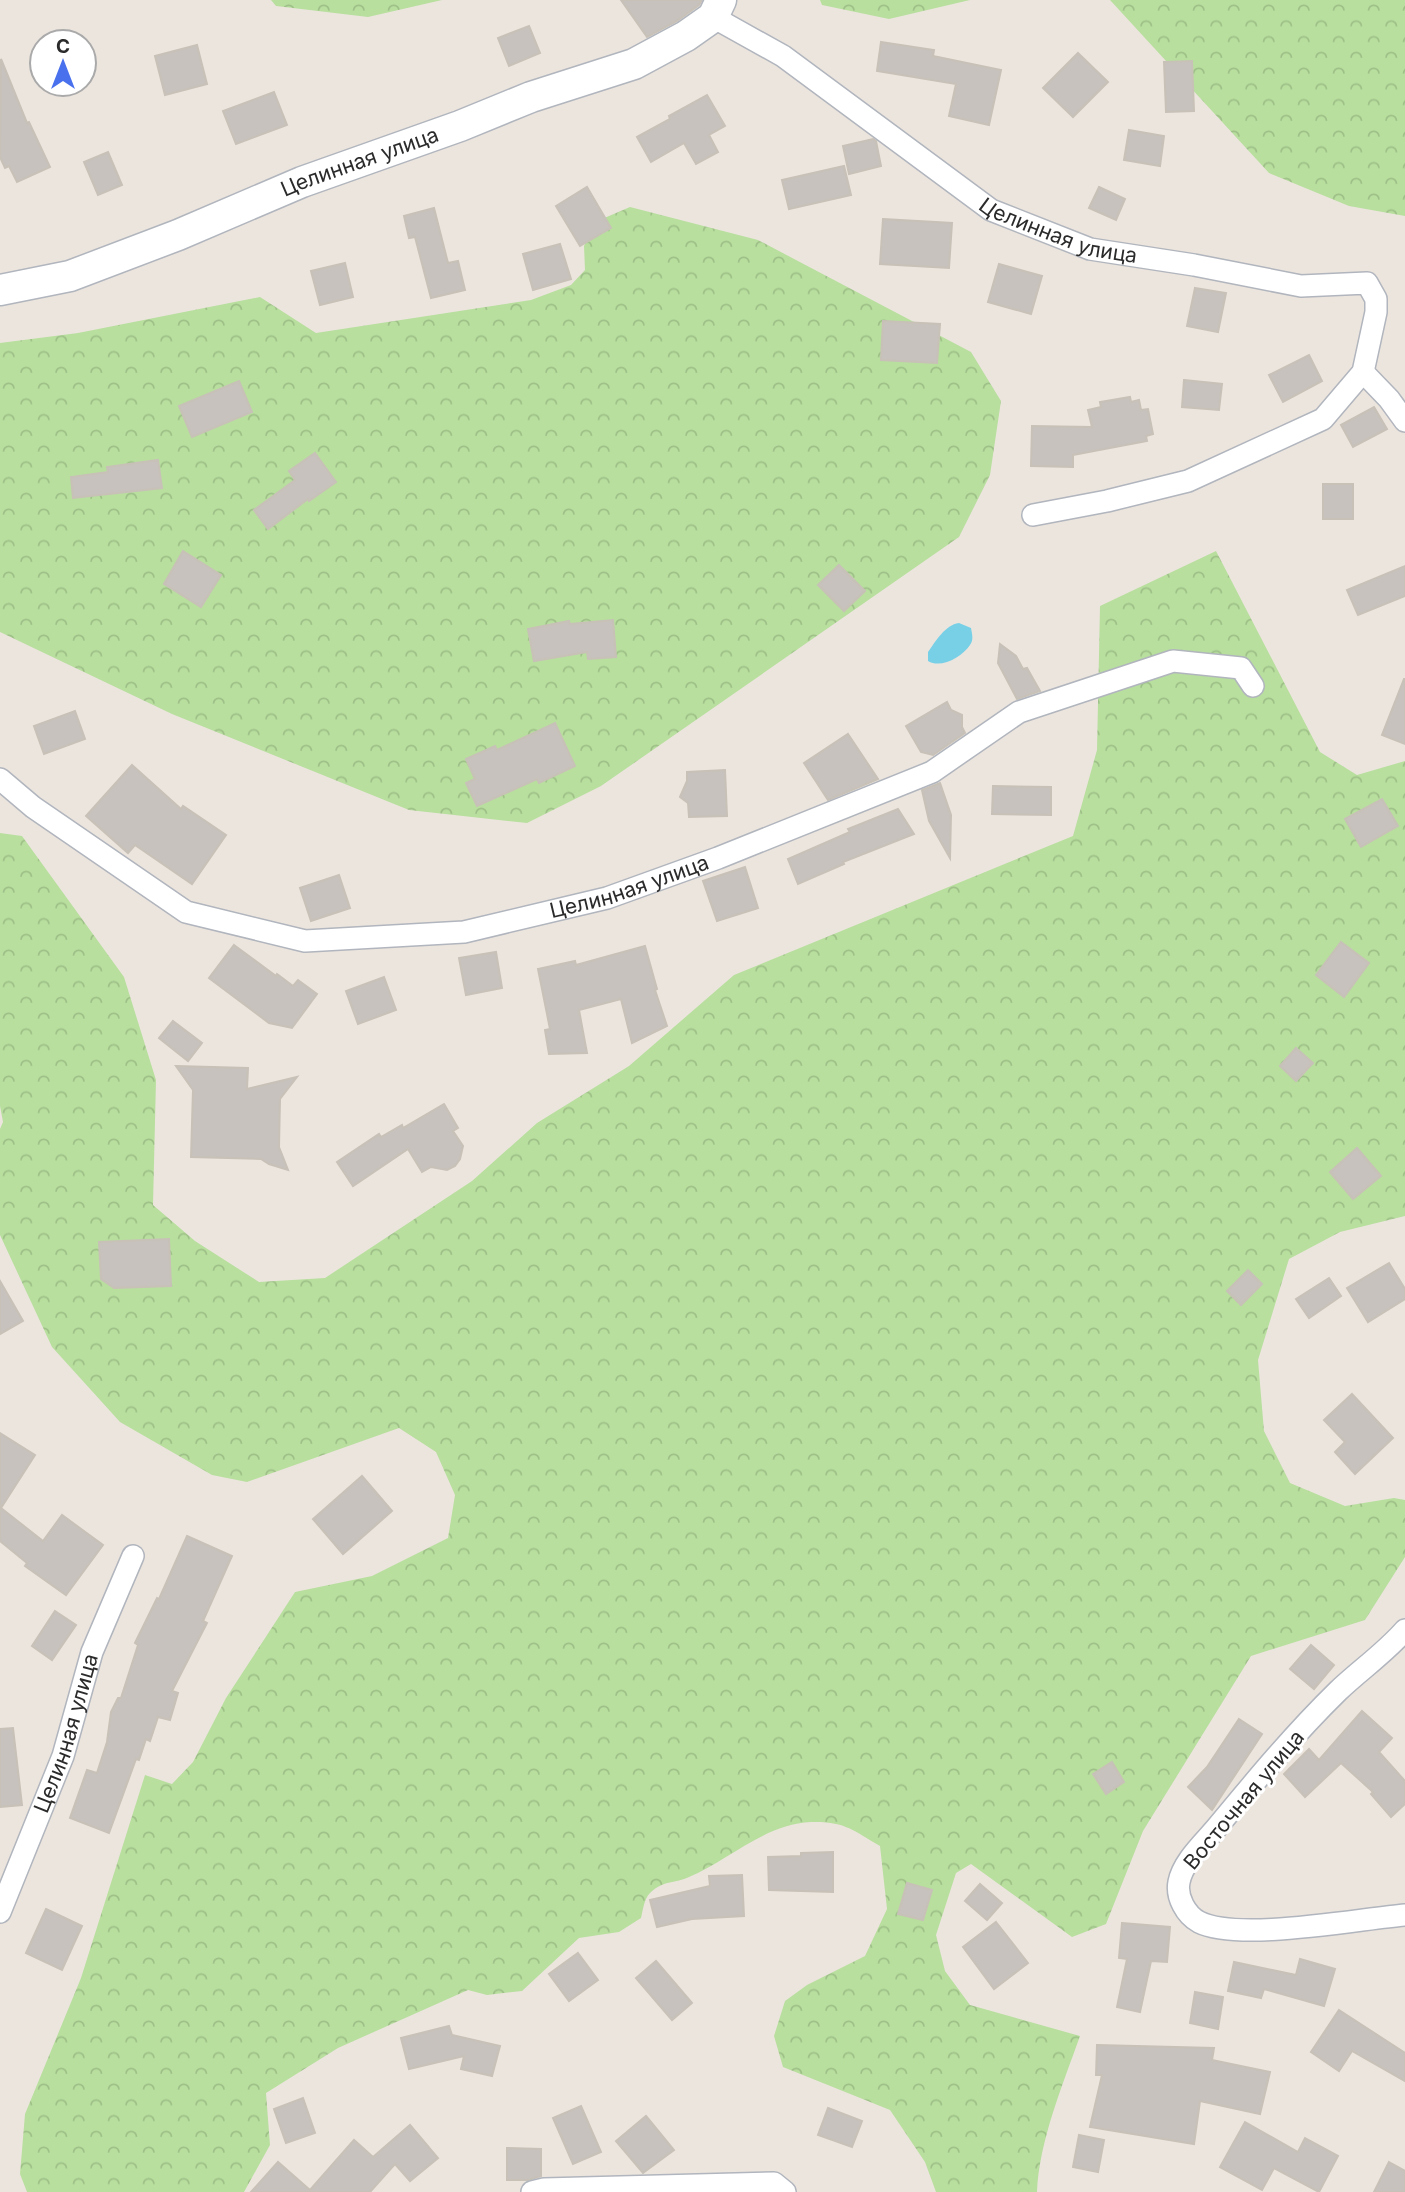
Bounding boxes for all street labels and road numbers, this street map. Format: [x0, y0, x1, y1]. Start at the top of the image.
street label: Целинная улица [277, 122, 442, 202]
street label: Целинная улица [974, 193, 1139, 268]
street label: Целинная улица [547, 849, 712, 923]
street label: Целинная улица [28, 1651, 103, 1816]
street label: Восточная улица [1178, 1725, 1309, 1874]

